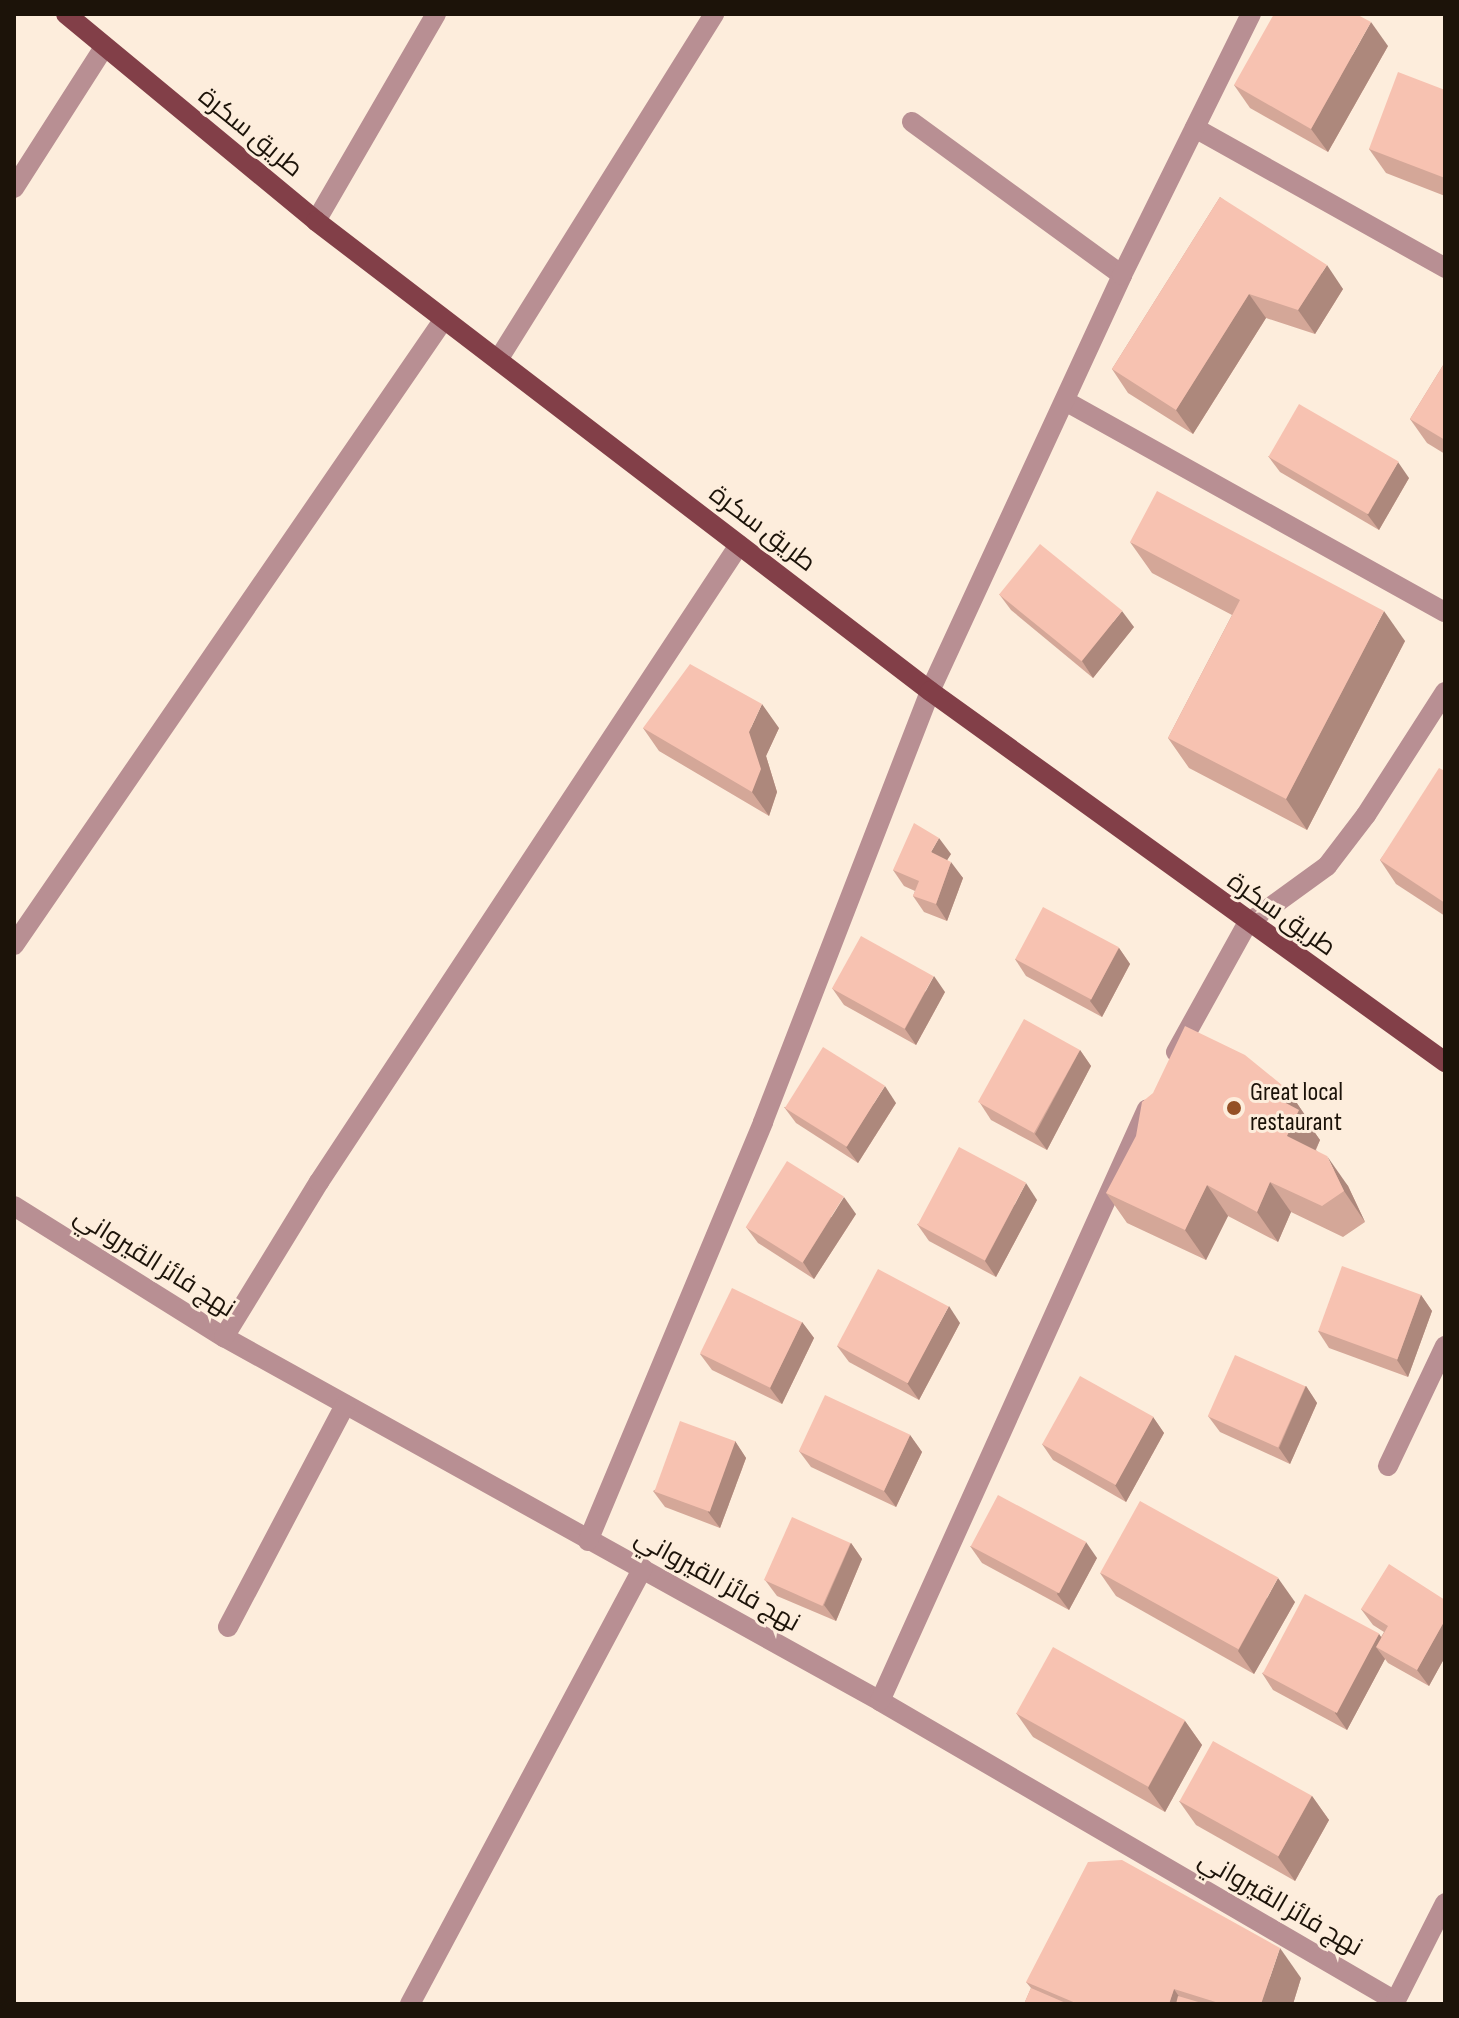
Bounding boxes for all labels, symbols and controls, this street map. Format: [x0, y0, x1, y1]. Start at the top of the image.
street label: طريق سكرة [192, 82, 308, 184]
street label: طريق سكرة [703, 479, 821, 579]
street label: طريق سكرة [1221, 866, 1341, 964]
place label: Great local restaurant [1250, 1077, 1343, 1138]
marker: Great local restaurant [1225, 1099, 1243, 1117]
street label: نهج فائز القيرواني [68, 1201, 240, 1325]
street label: نهج فائز القيرواني [629, 1523, 805, 1639]
street label: نهج فائز القيرواني [1192, 1844, 1368, 1964]

